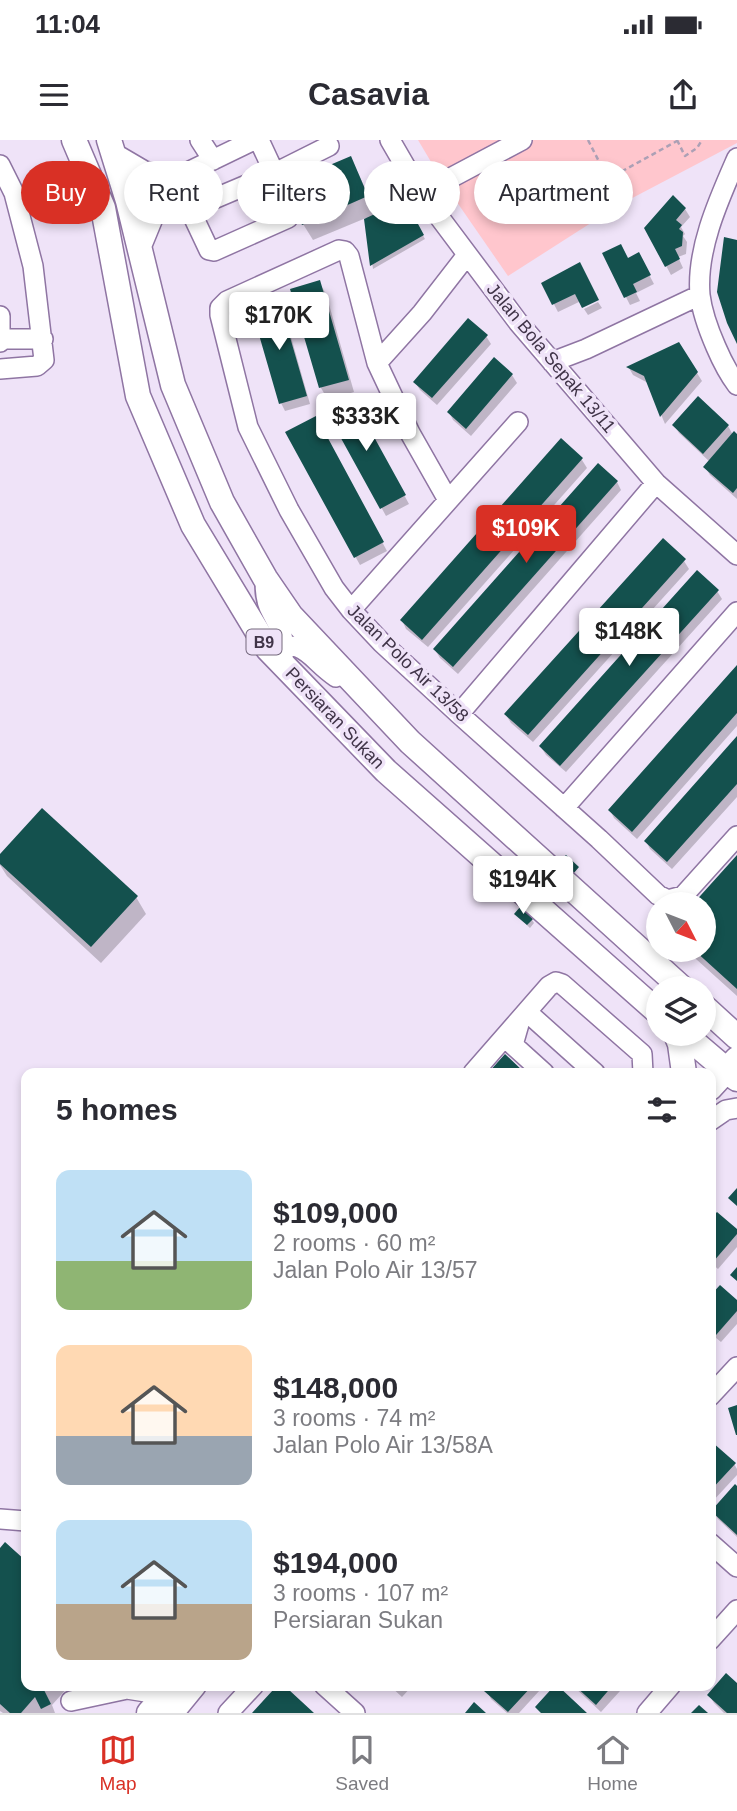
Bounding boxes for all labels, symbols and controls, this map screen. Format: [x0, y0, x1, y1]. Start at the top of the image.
text: 11:04 [35, 9, 100, 39]
icon: menu [35, 76, 73, 114]
text: Casavia [308, 76, 429, 112]
icon: share [664, 76, 702, 114]
chip: Buy [21, 161, 110, 224]
chip: Rent [124, 161, 223, 224]
chip: Filters [237, 161, 350, 224]
chip: New [364, 161, 460, 224]
chip: Apartment [474, 161, 633, 224]
street label: Jalan Bola Sepak 13/11 [483, 279, 619, 437]
pin: $170K [230, 292, 328, 352]
text: $170K [245, 302, 313, 328]
pin: $333K [317, 394, 415, 453]
text: $333K [332, 403, 400, 429]
pin: $109K [477, 506, 575, 565]
text: $109K [492, 515, 560, 541]
street label: Jalan Polo Air 13/58 [343, 600, 473, 726]
pin: $148K [580, 608, 678, 668]
text: $148K [595, 618, 663, 644]
road number: B9 [246, 629, 282, 654]
street label: Persiaran Sukan [282, 663, 388, 773]
pin: $194K [474, 856, 572, 916]
text: $194K [489, 866, 557, 892]
north arrow [646, 892, 716, 962]
map controls [646, 892, 716, 1046]
button: layers [646, 976, 716, 1046]
icon: filters [643, 1091, 681, 1129]
text: 5 homes [56, 1093, 178, 1126]
text: $109,000 [273, 1196, 398, 1229]
icon: home [112, 1198, 196, 1282]
text: 2 rooms · 60 m² [273, 1230, 435, 1256]
text: Jalan Polo Air 13/57 [273, 1257, 478, 1283]
text: $148,000 [273, 1371, 398, 1404]
icon: home [112, 1373, 196, 1457]
text: 3 rooms · 74 m² [273, 1405, 435, 1431]
text: Jalan Polo Air 13/58A [273, 1432, 493, 1458]
text: $194,000 [273, 1546, 398, 1579]
icon: home [112, 1548, 196, 1632]
text: 3 rooms · 107 m² [273, 1580, 448, 1606]
text: Persiaran Sukan [273, 1607, 443, 1633]
tab: Map [99, 1731, 137, 1795]
tab: Saved [335, 1731, 389, 1795]
tab: Home [587, 1731, 638, 1795]

